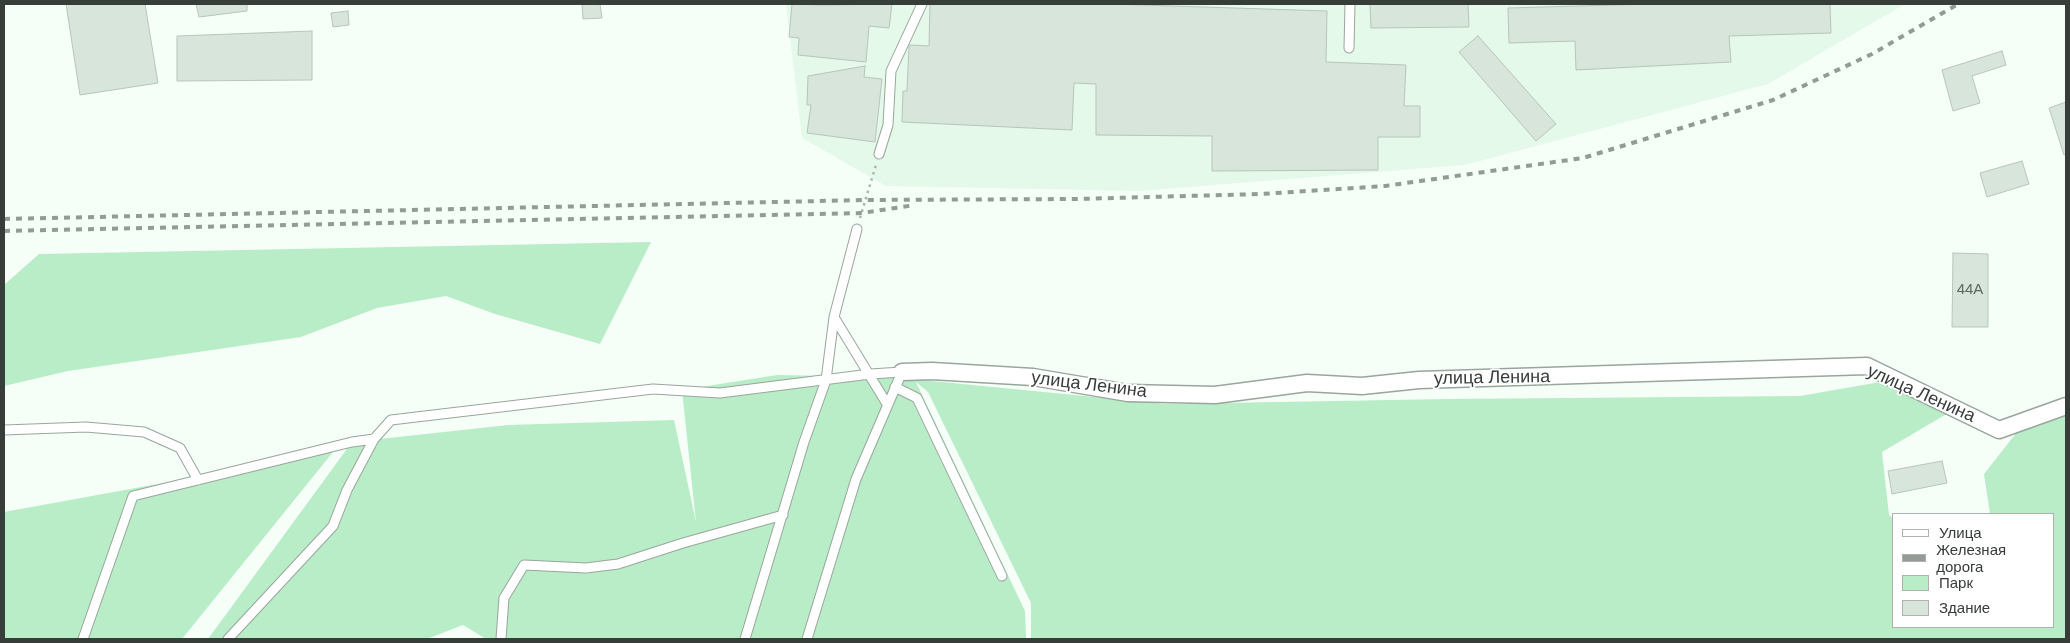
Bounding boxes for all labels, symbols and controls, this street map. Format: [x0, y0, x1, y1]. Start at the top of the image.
house number: 44А [1957, 281, 1983, 299]
street label: улица Ленина [1864, 360, 1978, 428]
street label: улица Ленина [1434, 366, 1550, 390]
street label: улица Ленина [1030, 367, 1148, 403]
legend [1892, 513, 2055, 628]
text: Улица [1939, 524, 1982, 541]
text: Железная дорога [1936, 541, 2006, 575]
text: Парк [1939, 574, 1973, 591]
text: Здание [1939, 599, 1990, 616]

